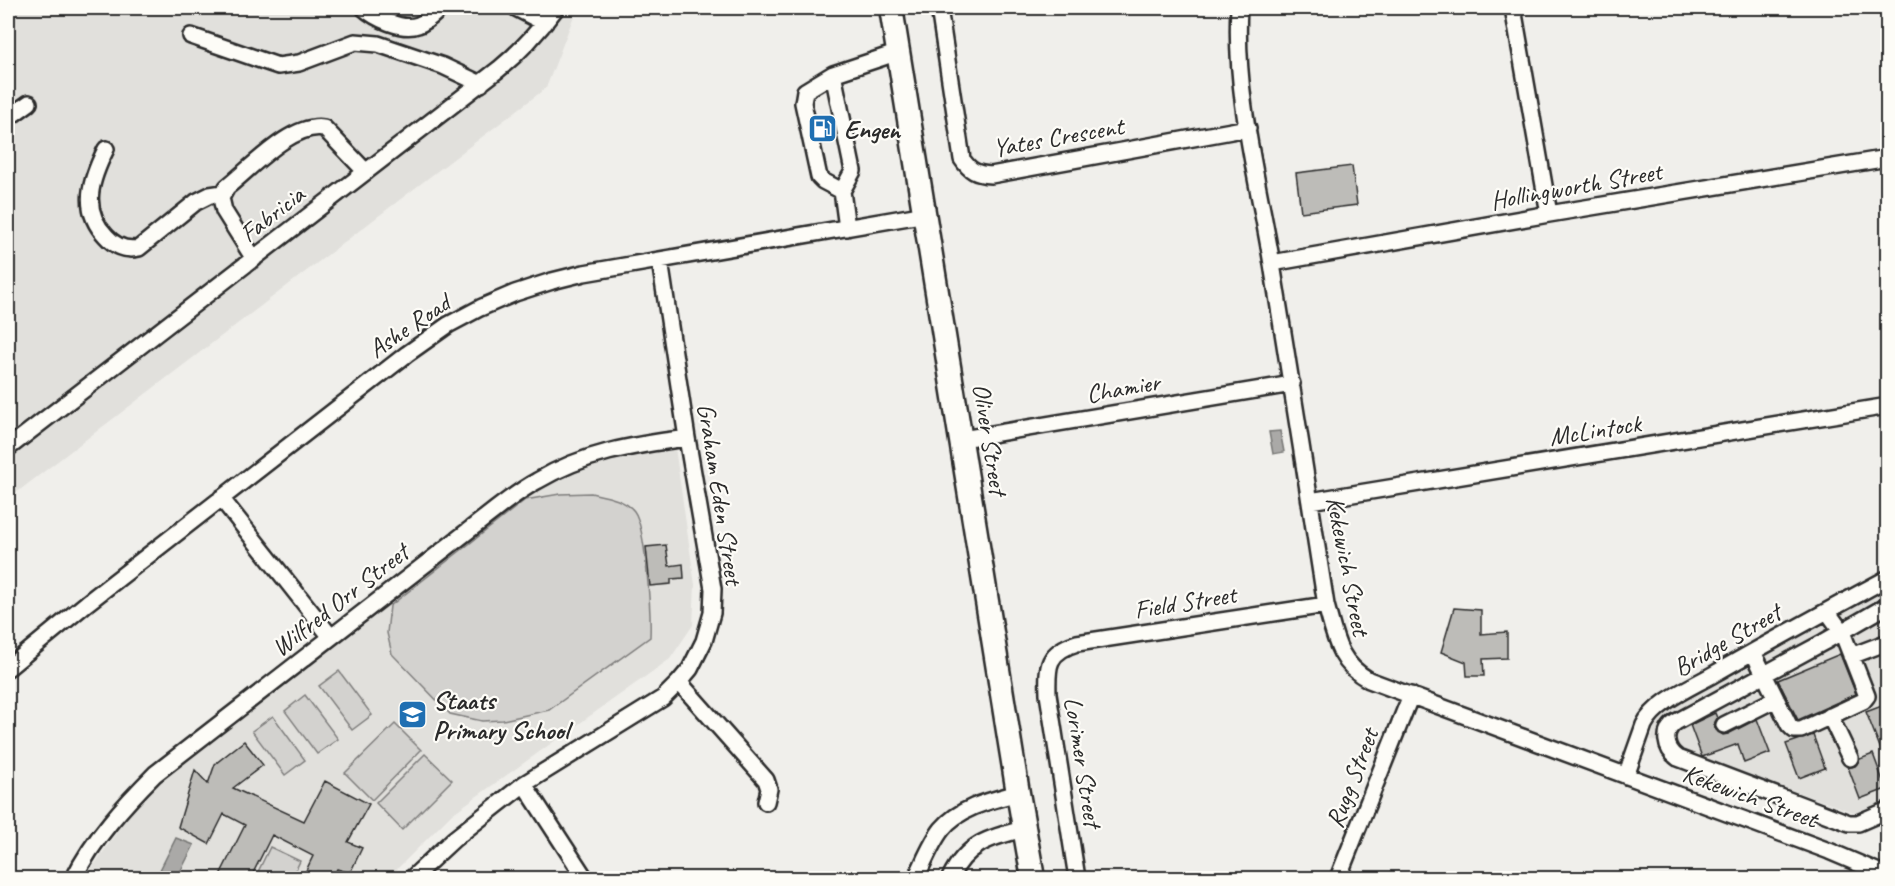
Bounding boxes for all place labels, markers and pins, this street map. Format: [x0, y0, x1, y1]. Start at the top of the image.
fuel station icon: Engen [807, 113, 839, 145]
place label: Engen [844, 113, 902, 146]
place label: Staats Primary School [433, 684, 574, 747]
school or university icon: Staats Primary School [396, 699, 428, 731]

